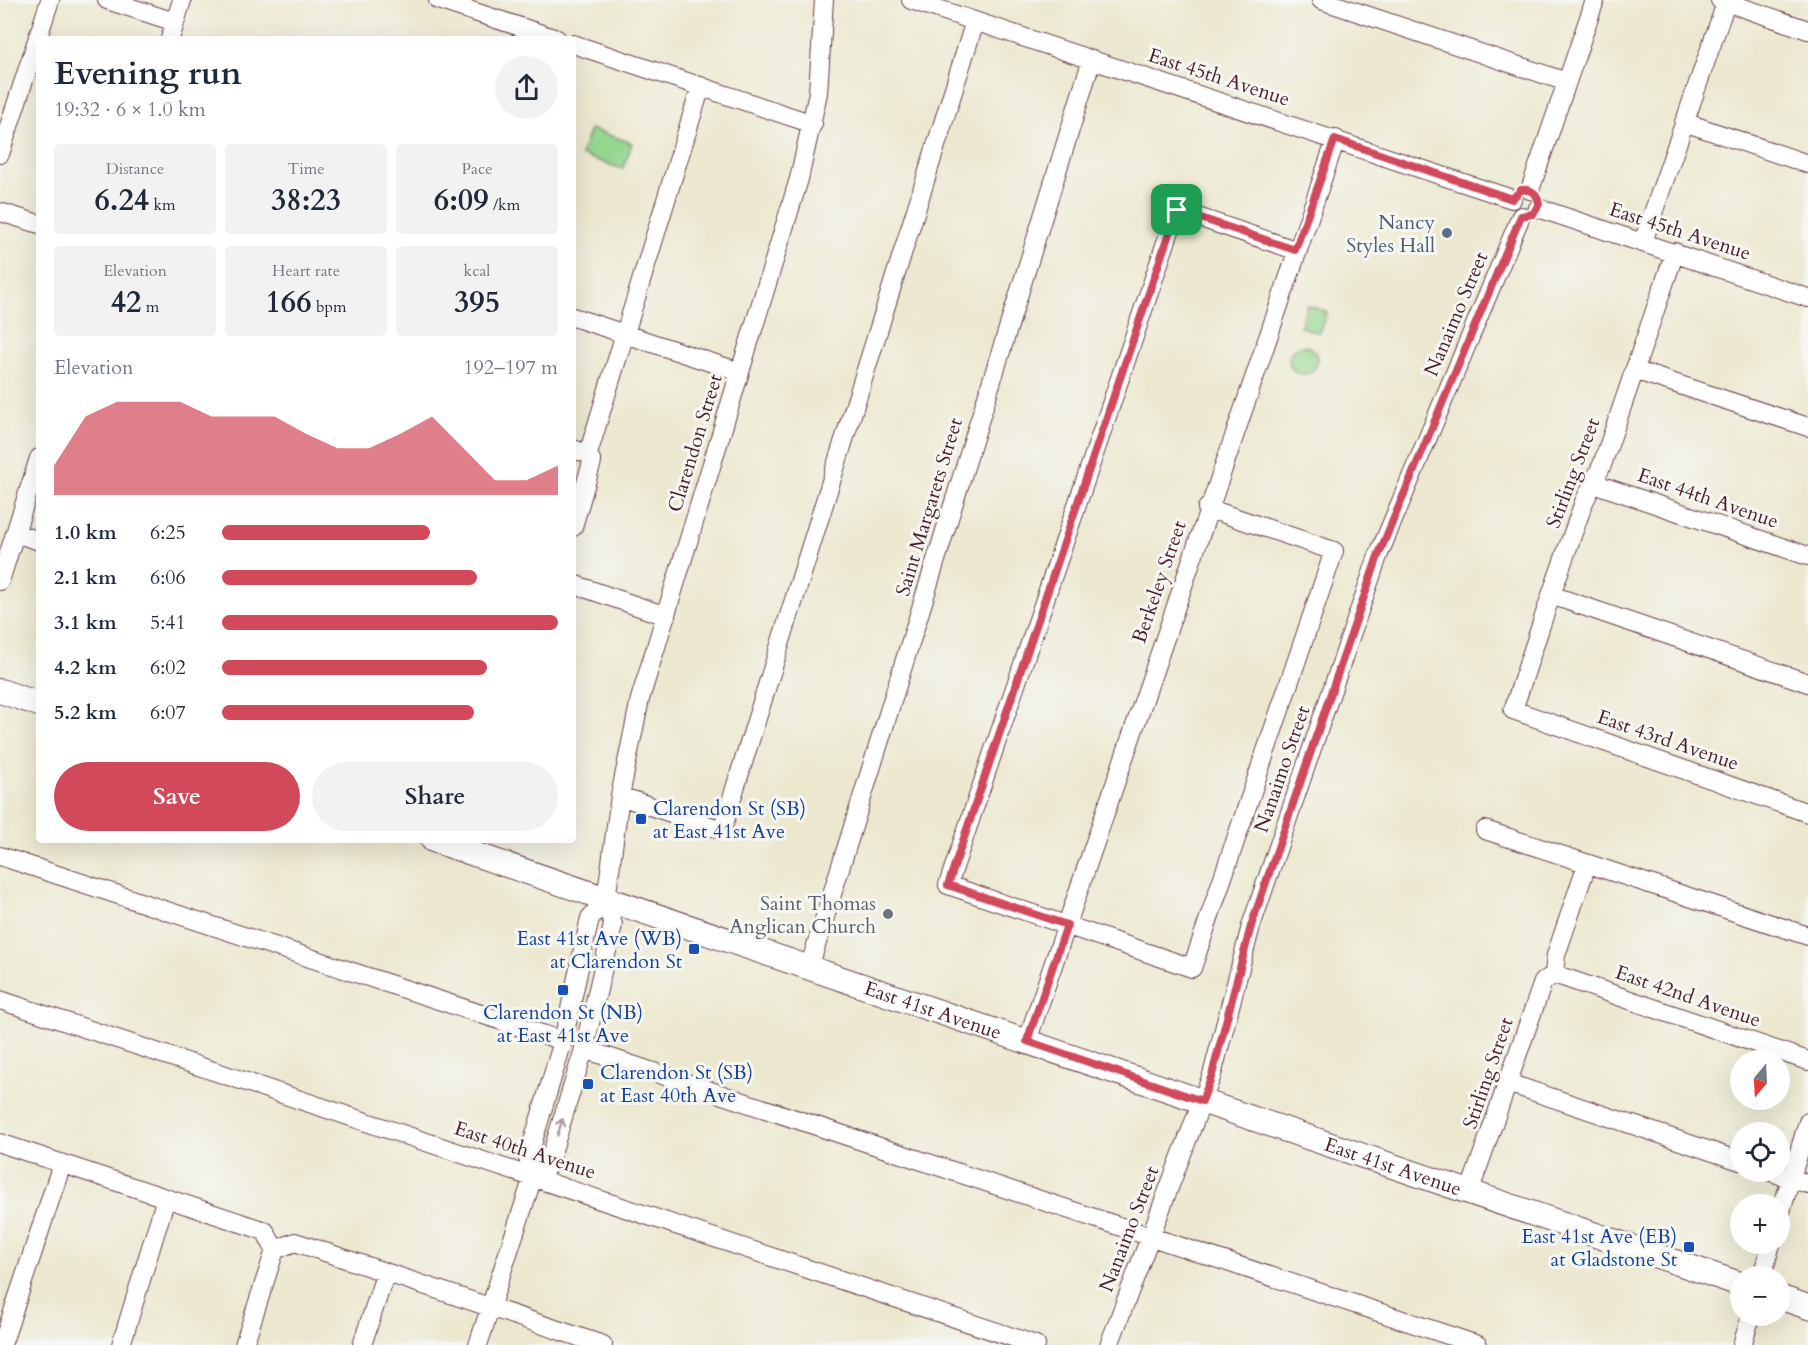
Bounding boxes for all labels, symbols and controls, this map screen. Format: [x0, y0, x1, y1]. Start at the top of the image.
street label: East 45th Avenue [1145, 41, 1293, 113]
text: Evening run [54, 51, 242, 96]
button: share [495, 56, 558, 119]
text: 19:32 · 6 × 1.0 km [54, 96, 206, 123]
text: Distance [106, 158, 164, 180]
text: Time [287, 158, 325, 180]
text: Pace [462, 158, 492, 180]
text: 6.24 [94, 180, 149, 221]
text: 38:23 [271, 180, 341, 221]
text: 6:09 [434, 180, 489, 221]
pin [1151, 184, 1202, 235]
icon: arrive [1160, 193, 1193, 226]
text: km [149, 194, 176, 216]
text: /km [489, 194, 520, 216]
street label: East 45th Avenue [1606, 195, 1754, 267]
place label: Nancy Styles Hall [1346, 209, 1435, 259]
marker: Nancy Styles Hall [1440, 226, 1454, 240]
street label: Nanaimo Street [1418, 247, 1495, 380]
text: Elevation [103, 260, 167, 282]
text: Heart rate [272, 260, 340, 282]
text: kcal [464, 260, 490, 282]
text: 42 [111, 282, 141, 323]
text: 166 [265, 282, 312, 323]
text: 395 [454, 282, 500, 323]
text: m [141, 296, 159, 318]
text: bpm [312, 296, 347, 318]
text: Elevation [54, 354, 133, 381]
text: 192–197 m [463, 354, 558, 381]
street label: Clarendon Street [661, 370, 729, 515]
street label: Stirling Street [1540, 413, 1607, 532]
street label: Saint Margarets Street [889, 414, 969, 599]
street label: East 44th Avenue [1634, 461, 1782, 535]
street label: Berkeley Street [1125, 516, 1193, 647]
text: 1.0 km [54, 519, 117, 546]
text: 6:25 [150, 519, 186, 546]
text: 2.1 km [54, 564, 117, 591]
text: 6:06 [150, 564, 186, 591]
text: 3.1 km [54, 609, 117, 636]
text: 5:41 [150, 609, 186, 636]
text: 4.2 km [54, 654, 117, 681]
text: 6:02 [150, 654, 186, 681]
text: 5.2 km [54, 699, 117, 726]
text: 6:07 [150, 699, 186, 726]
street label: Nanaimo Street [1248, 701, 1317, 836]
street label: East 43rd Avenue [1594, 703, 1742, 777]
button: Save [54, 762, 300, 831]
button: Share [312, 762, 558, 831]
place label: Clarendon St (SB) at East 41st Ave [653, 795, 806, 845]
marker: Clarendon St (SB) at East 41st Ave [634, 812, 648, 826]
place label: Saint Thomas Anglican Church [729, 890, 876, 940]
marker: Saint Thomas Anglican Church [881, 907, 895, 921]
place label: East 41st Ave (WB) at Clarendon St [517, 925, 683, 975]
marker: East 41st Ave (WB) at Clarendon St [687, 942, 701, 956]
street label: East 42nd Avenue [1612, 958, 1764, 1034]
street label: East 41st Avenue [861, 974, 1005, 1046]
marker: Clarendon St (NB) at East 41st Ave [556, 983, 570, 997]
place label: Clarendon St (NB) at East 41st Ave [483, 999, 643, 1049]
street label: Stirling Street [1456, 1013, 1520, 1132]
north arrow [1730, 1050, 1790, 1110]
map controls [1730, 1050, 1790, 1326]
place label: Clarendon St (SB) at East 40th Ave [600, 1059, 753, 1109]
marker: Clarendon St (SB) at East 40th Ave [581, 1077, 595, 1091]
street label: East 40th Avenue [451, 1114, 599, 1186]
one-way arrow [555, 1118, 566, 1137]
button: locate [1730, 1122, 1790, 1182]
street label: East 41st Avenue [1321, 1130, 1465, 1202]
street label: Nanaimo Street [1093, 1162, 1166, 1296]
button: + [1730, 1194, 1790, 1254]
place label: East 41st Ave (EB) at Gladstone St [1521, 1223, 1678, 1273]
marker: East 41st Ave (EB) at Gladstone St [1682, 1240, 1696, 1254]
button: − [1730, 1266, 1790, 1326]

